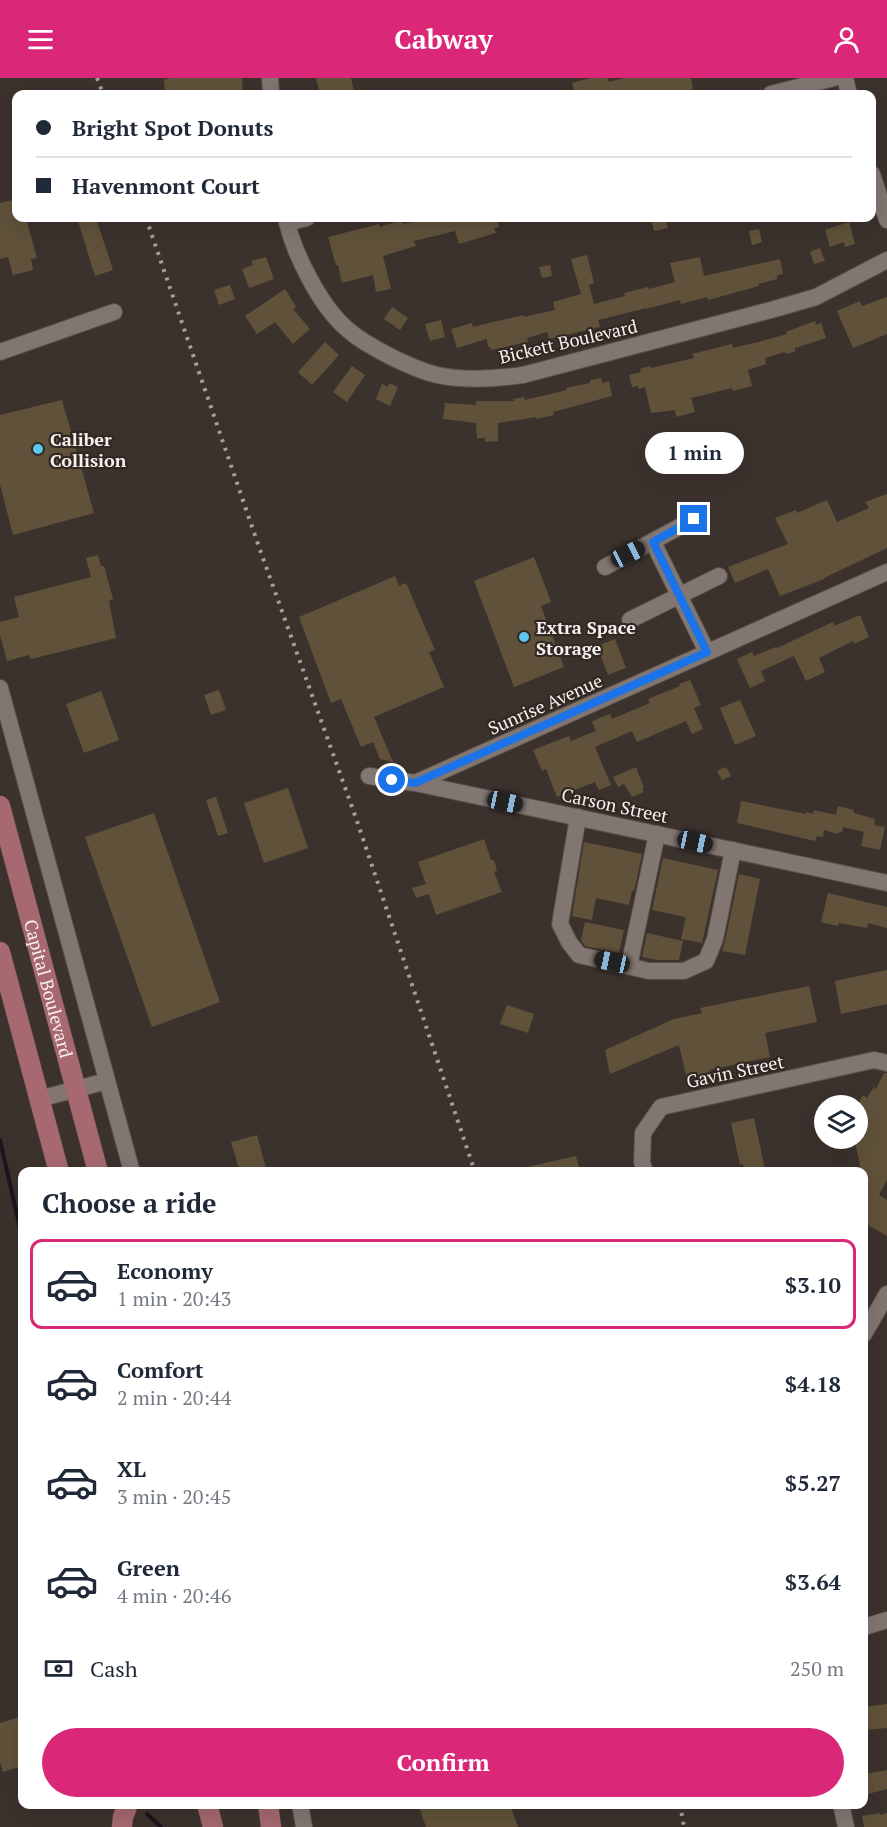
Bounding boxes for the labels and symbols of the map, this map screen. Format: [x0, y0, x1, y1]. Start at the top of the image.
street label: Bickett Boulevard [496, 313, 640, 369]
place label: Caliber Collision [50, 427, 127, 472]
callout: 1 min [644, 432, 744, 474]
marker: Caliber Collision [31, 442, 45, 456]
route end [680, 505, 707, 532]
car [608, 538, 648, 570]
place label: Extra Space Storage [536, 615, 636, 660]
marker: Extra Space Storage [517, 630, 531, 644]
street label: Sunrise Avenue [484, 668, 606, 740]
route start [378, 766, 405, 793]
street label: Carson Street [559, 782, 671, 828]
car [486, 789, 524, 815]
car [676, 829, 714, 855]
street label: Capital Boulevard [19, 917, 79, 1061]
car [593, 949, 631, 975]
street label: Gavin Street [684, 1049, 786, 1093]

